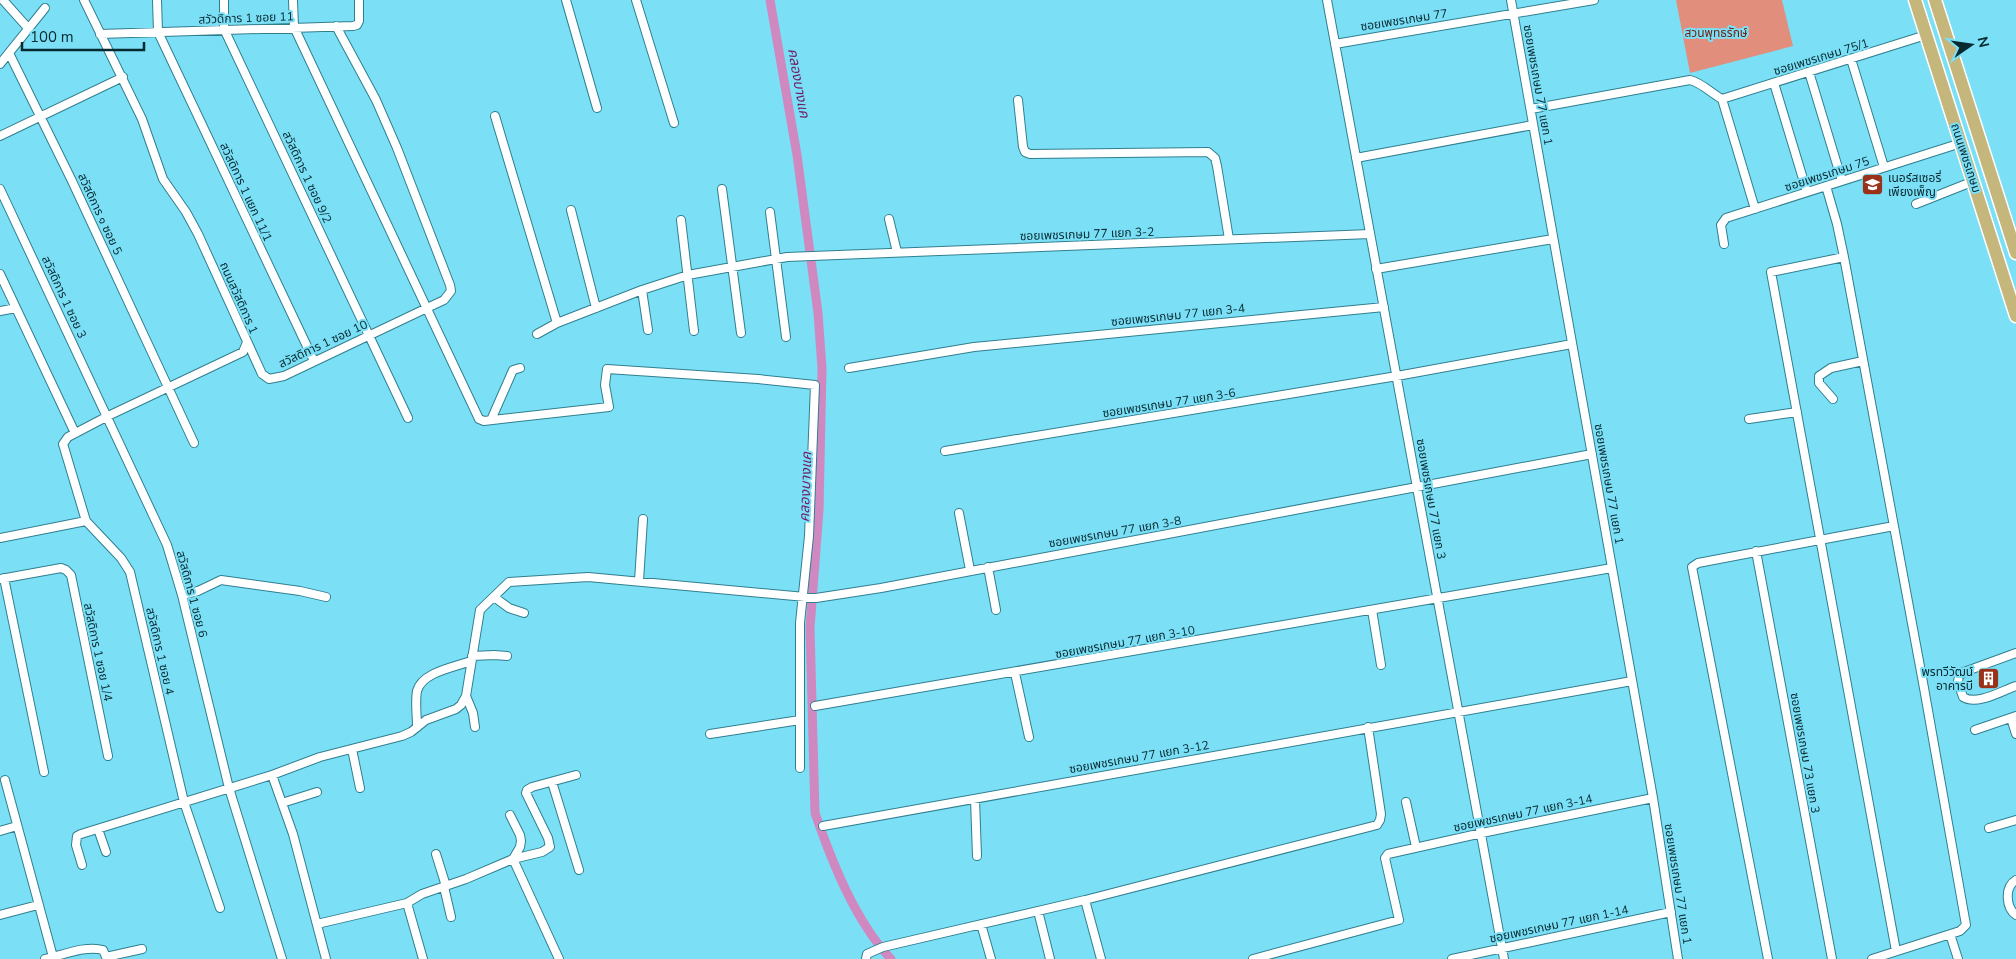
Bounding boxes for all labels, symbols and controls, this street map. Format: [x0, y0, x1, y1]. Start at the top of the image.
street label: ซอยเพชรเกษม 77 [1359, 5, 1449, 35]
street label: สวัวดิการ 1 ซอย 11 [198, 8, 294, 28]
scale bar [22, 20, 145, 52]
north arrow [1946, 20, 1996, 70]
street label: ซอยเพชรเกษม 77 แยก 1 [1520, 23, 1556, 147]
park label: สวนพุทธรักษ์ [1684, 25, 1748, 41]
text: 100 m [30, 27, 74, 47]
street label: ซอยเพชรเกษม 75/1 [1771, 35, 1871, 79]
text: N [1973, 35, 1994, 49]
water label: คลองบางแค [783, 47, 814, 121]
street label: ถนนเพชรเกษม [1947, 121, 1985, 195]
street label: สวัสดิการ 1 ซอย 9/2 [279, 128, 335, 226]
street label: สวัสดิการ 1 แยก 11/1 [216, 140, 276, 244]
street label: ซอยเพชรเกษม 75 [1783, 153, 1871, 195]
place label: เนอร์สเซอรี่ เพียงเพ็ญ [1888, 169, 1941, 200]
street label: สวัสดิการ ๑ ซอย 5 [74, 170, 126, 258]
school or university icon: เนอร์สเซอรี่ เพียงเพ็ญ [1860, 173, 1884, 197]
street label: ซอยเพชรเกษม 77 แยก 3-2 [1020, 224, 1154, 244]
street label: สวัสดิการ 1 ซอย 3 [38, 253, 90, 341]
street label: ถนนสวัสดิการ 1 [216, 259, 262, 337]
street label: ซอยเพชรเกษม 77 แยก 3-4 [1110, 300, 1246, 330]
street label: สวัสดิการ 1 ซอย 10 [276, 316, 370, 372]
street label: ซอยเพชรเกษม 77 แยก 3-6 [1101, 385, 1237, 421]
street label: ซอยเพชรเกษม 77 แยก 1 [1591, 422, 1627, 546]
street label: ซอยเพชรเกษม 77 แยก 3 [1413, 437, 1449, 561]
water label: คลองบางแค [795, 450, 816, 522]
street label: ซอยเพชรเกษม 77 แยก 3-8 [1047, 512, 1183, 552]
street label: สวัสดิการ 1 ซอย 6 [173, 549, 211, 639]
street label: สวัสดิการ 1 ซอย 1/4 [80, 601, 116, 703]
street label: สวัสดิการ 1 ซอย 4 [142, 606, 178, 696]
street label: ซอยเพชรเกษม 77 แยก 3-10 [1054, 622, 1196, 662]
place label: พรทวีวัฒน์ อาคารบี [1921, 664, 1973, 694]
building icon: พรทวีวัฒน์ อาคารบี [1977, 667, 2001, 691]
street label: ซอยเพชรเกษม 73 แยก 3 [1787, 691, 1823, 815]
street label: ซอยเพชรเกษม 77 แยก 3-12 [1068, 737, 1210, 777]
street label: ซอยเพชรเกษม 77 แยก 3-14 [1452, 790, 1594, 836]
street label: ซอยเพชรเกษม 77 แยก 1 [1661, 822, 1695, 946]
street label: ซอยเพชรเกษม 77 แยก 1-14 [1488, 901, 1630, 947]

